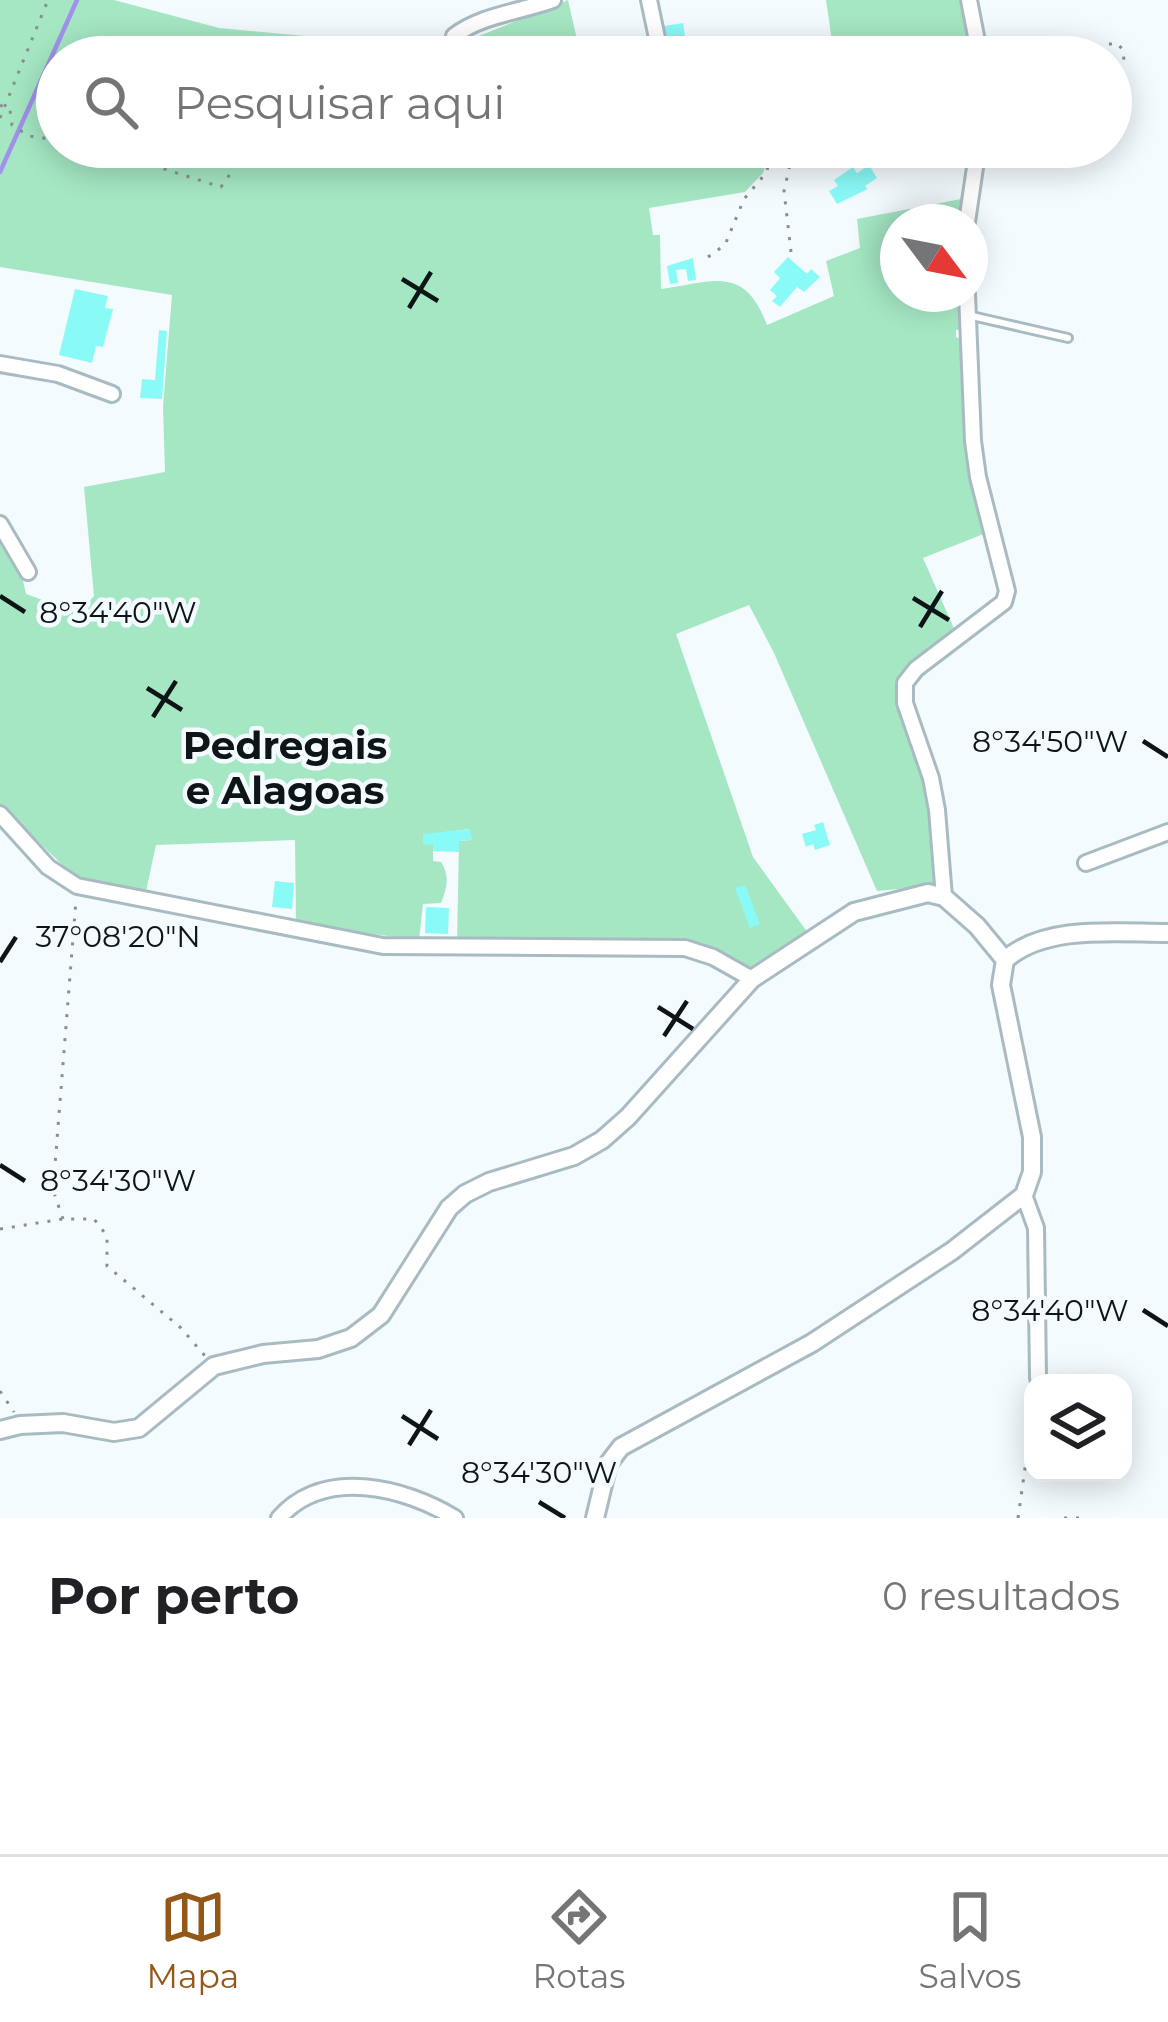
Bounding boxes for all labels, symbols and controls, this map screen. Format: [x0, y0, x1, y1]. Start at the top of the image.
search box [36, 36, 1132, 168]
icon: search [78, 69, 144, 135]
text: Pesquisar aqui [174, 75, 505, 130]
north arrow [880, 204, 988, 312]
text: 8°34'40"W [39, 594, 197, 631]
district label: Pedregais e Alagoas [183, 721, 387, 814]
text: 8°34'50"W [972, 723, 1128, 760]
text: 37°08'20"N [35, 918, 201, 955]
text: 8°34'30"W [40, 1162, 196, 1199]
text: 8°34'40"W [971, 1292, 1129, 1329]
map controls [1024, 1374, 1132, 1482]
button: layers [1024, 1374, 1132, 1482]
text: 8°34'30"W [461, 1454, 617, 1491]
text: Por perto [48, 1565, 299, 1627]
text: 0 resultados [882, 1572, 1120, 1620]
tab: Mapa [147, 1884, 239, 1996]
tab: Rotas [533, 1884, 625, 1996]
tab: Salvos [919, 1884, 1021, 1996]

